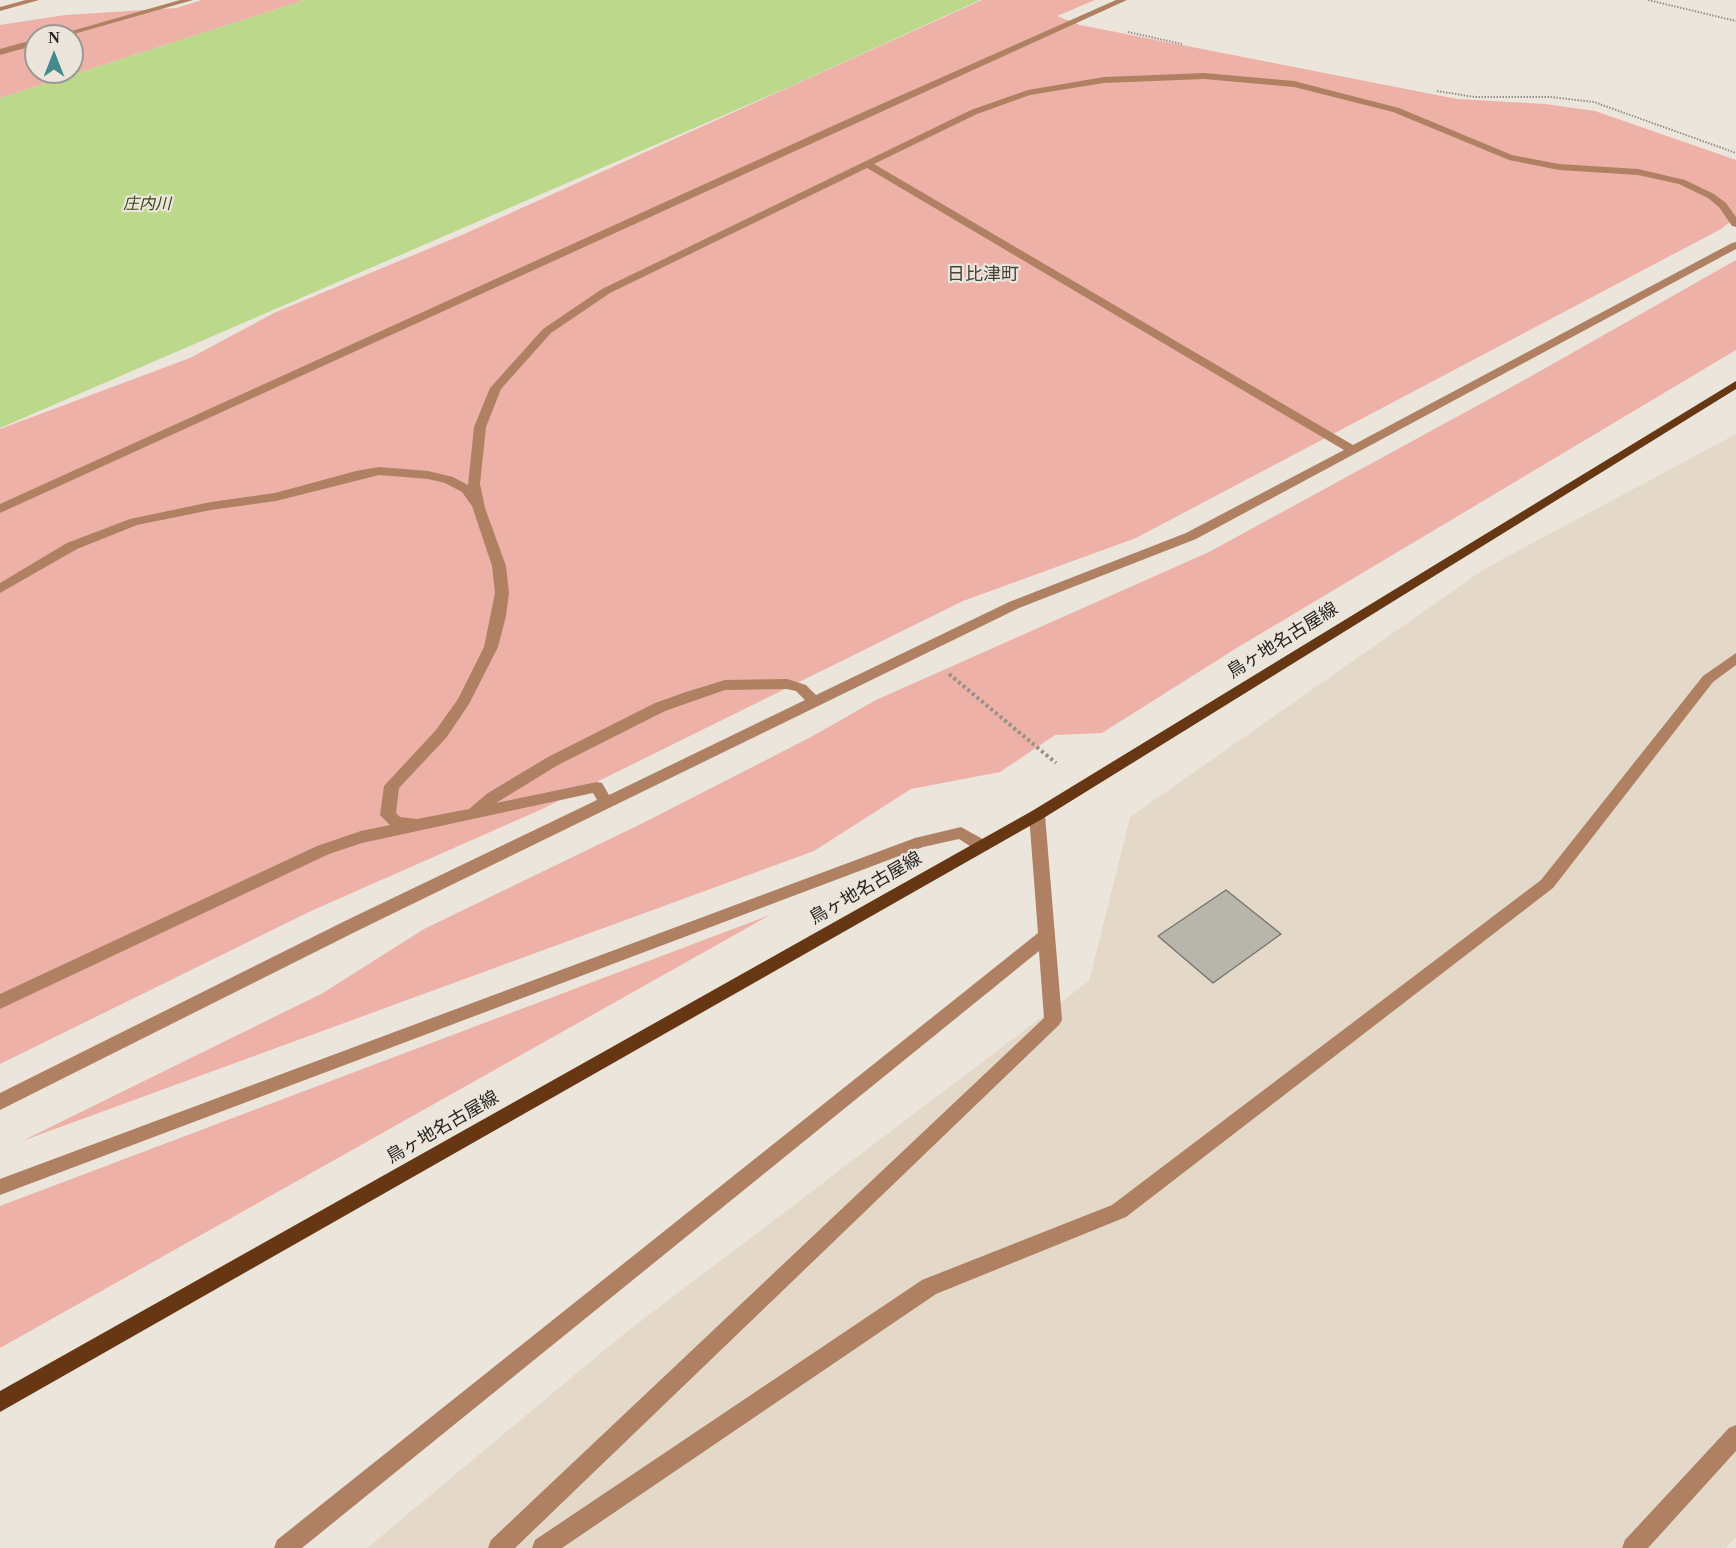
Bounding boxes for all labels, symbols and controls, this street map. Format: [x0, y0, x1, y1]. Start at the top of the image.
north arrow [24, 24, 84, 84]
text: N [48, 29, 60, 46]
water label: 庄内川 [123, 195, 171, 215]
district label: 日比津町 [947, 264, 1019, 286]
street label: 鳥ヶ地名古屋線 [1224, 598, 1342, 684]
street label: 鳥ヶ地名古屋線 [806, 848, 926, 930]
street label: 鳥ヶ地名古屋線 [383, 1087, 503, 1169]

